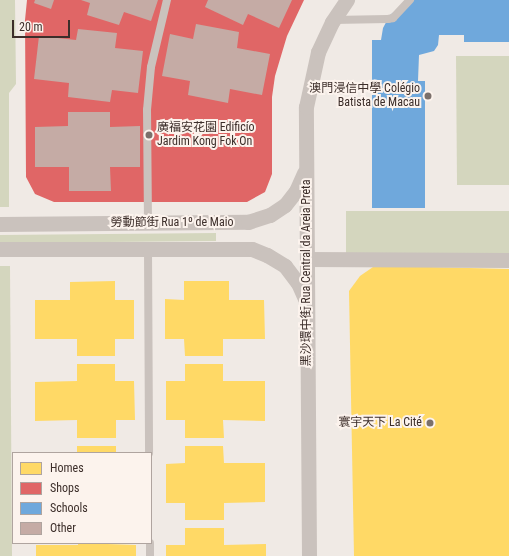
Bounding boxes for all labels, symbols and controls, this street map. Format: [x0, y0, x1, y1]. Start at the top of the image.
scale bar [14, 12, 72, 38]
text: 20 m [19, 20, 43, 34]
place label: 澳門浸信中學 Colégio Batista de Macau [309, 82, 420, 110]
marker: 澳門浸信中學 Colégio Batista de Macau [423, 91, 433, 101]
place label: 廣福安花園 Edificío Jardim Kong Fok On [157, 121, 255, 149]
marker: 廣福安花園 Edificío Jardim Kong Fok On [144, 130, 154, 140]
street label: 黑沙環中街 Rua Central da Areia Preta [300, 180, 314, 366]
street label: 勞動節街 Rua 1º de Maio [111, 216, 233, 230]
place label: 寰宇天下 La Cité [338, 416, 422, 430]
marker: 寰宇天下 La Cité [425, 418, 435, 428]
legend [12, 452, 152, 544]
text: Homes [50, 461, 84, 475]
text: Shops [50, 481, 79, 495]
text: Schools [50, 501, 88, 515]
text: Other [50, 521, 76, 535]

